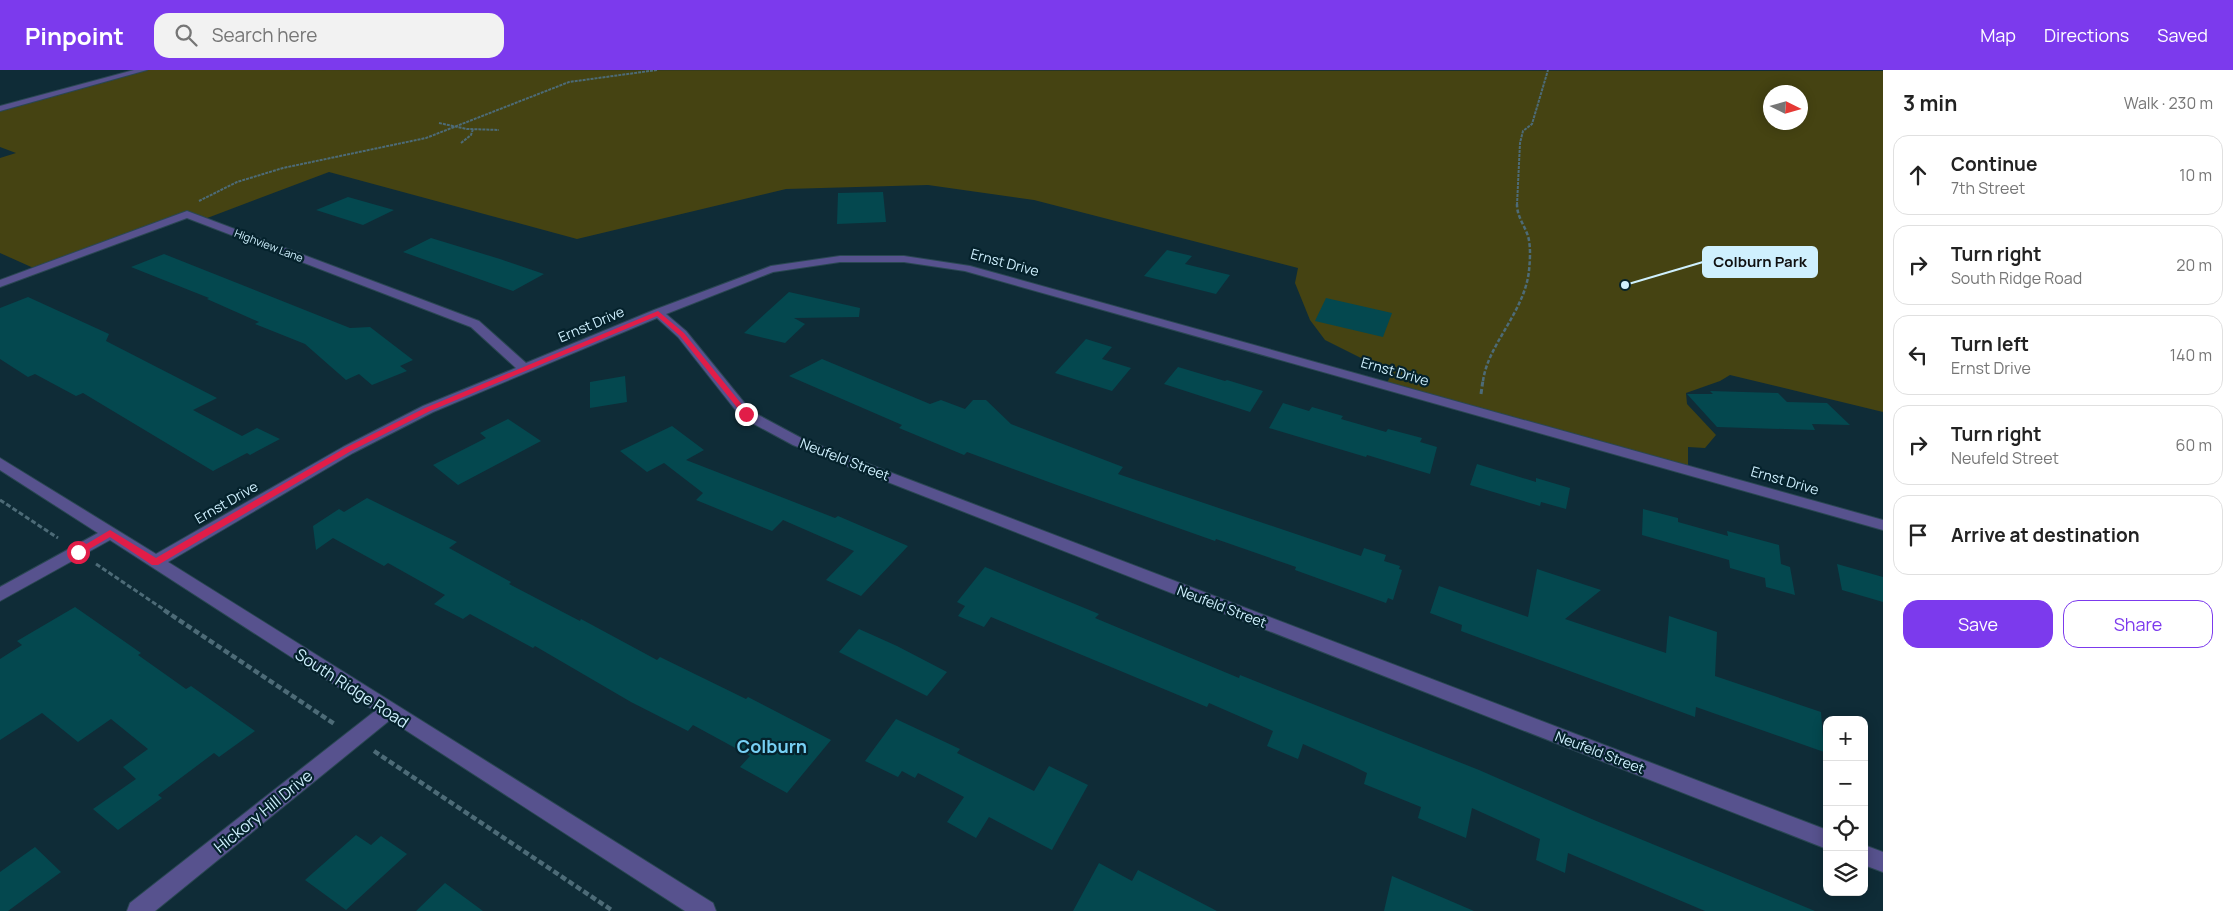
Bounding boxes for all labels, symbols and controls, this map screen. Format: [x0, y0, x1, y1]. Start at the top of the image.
search box [154, 13, 504, 58]
text: Pinpoint [25, 19, 124, 52]
icon: search [172, 21, 200, 49]
text: Search here [212, 22, 317, 48]
text: Map [1980, 23, 2016, 47]
text: Directions [2044, 23, 2129, 47]
text: Saved [2157, 23, 2208, 47]
north arrow [1763, 85, 1808, 130]
text: 3 min [1903, 89, 1957, 117]
text: Walk · 230 m [2124, 92, 2213, 114]
text: Continue [1951, 151, 2037, 177]
icon: ahead [1904, 161, 1932, 189]
text: 10 m [2179, 164, 2212, 186]
text: 7th Street [1951, 177, 2025, 199]
street label: Highview Lane [232, 225, 306, 265]
text: Turn right [1951, 241, 2041, 267]
street label: Ernst Drive [969, 244, 1041, 280]
callout: Colburn Park [1703, 247, 1817, 277]
text: Colburn Park [1713, 251, 1808, 272]
icon: right [1904, 251, 1932, 279]
text: 20 m [2176, 254, 2212, 276]
text: South Ridge Road [1951, 267, 2082, 289]
street label: Ernst Drive [555, 302, 627, 346]
text: Turn left [1951, 331, 2029, 357]
icon: left [1904, 341, 1932, 369]
text: 140 m [2170, 344, 2212, 366]
street label: Ernst Drive [1359, 352, 1431, 390]
text: Ernst Drive [1951, 357, 2031, 379]
route end [735, 403, 758, 426]
text: Turn right [1951, 421, 2041, 447]
icon: right [1904, 431, 1932, 459]
street label: Neufeld Street [798, 433, 893, 485]
text: 60 m [2176, 434, 2212, 456]
text: Neufeld Street [1951, 447, 2059, 469]
street label: Ernst Drive [1749, 461, 1821, 499]
street label: Ernst Drive [191, 476, 261, 528]
icon: arrive [1904, 521, 1932, 549]
text: Arrive at destination [1951, 522, 2140, 548]
route start [67, 541, 90, 564]
street label: Neufeld Street [1175, 580, 1270, 632]
button: Save [1903, 600, 2053, 648]
button: Share [2063, 600, 2213, 648]
street label: South Ridge Road [291, 643, 413, 733]
map controls [1823, 716, 1868, 896]
button: + [1823, 716, 1868, 761]
street label: Neufeld Street [1553, 726, 1648, 778]
district label: Colburn [737, 734, 807, 758]
button: − [1823, 761, 1868, 806]
street label: Hickory Hill Drive [209, 764, 317, 858]
button: locate [1823, 806, 1868, 851]
button: layers [1823, 851, 1868, 896]

